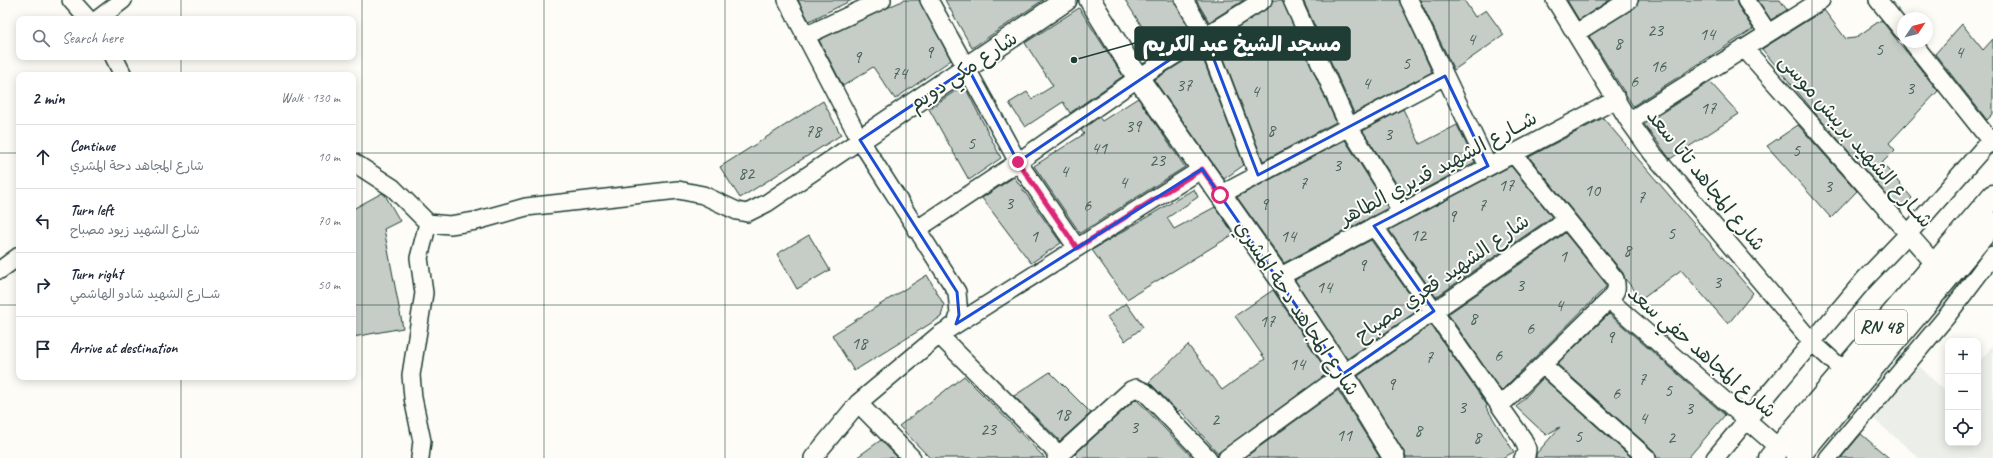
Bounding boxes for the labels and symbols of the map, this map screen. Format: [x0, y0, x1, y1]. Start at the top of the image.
north arrow [1897, 12, 1933, 48]
house number: 23 [1647, 19, 1665, 41]
house number: 14 [1699, 23, 1717, 45]
street label: شارع مكي دويم [904, 25, 1025, 121]
callout: مسجد الشيخ عبد الكريم [1135, 27, 1350, 60]
house number: 4 [1467, 28, 1477, 50]
text: مسجد الشيخ عبد الكريم [1143, 31, 1341, 60]
house number: 8 [1614, 32, 1624, 54]
house number: 5 [1875, 38, 1884, 60]
house number: 9 [925, 41, 935, 63]
house number: 4 [1955, 41, 1965, 63]
house number: 9 [853, 46, 863, 68]
street label: شــارع الشهيد بريبش موسى [1773, 49, 1938, 234]
house number: 5 [1402, 52, 1411, 74]
house number: 16 [1650, 55, 1667, 77]
house number: 74 [891, 62, 909, 84]
house number: 6 [1630, 70, 1639, 92]
house number: 4 [1362, 72, 1372, 94]
house number: 37 [1176, 74, 1193, 96]
house number: 3 [1906, 77, 1916, 99]
house number: 4 [1251, 80, 1261, 102]
house number: 17 [1700, 97, 1717, 119]
street label: شارع المجاهد تاتا سعد [1640, 104, 1771, 257]
street label: شــارع الشهيد قديري الطاهر [1333, 105, 1542, 234]
house number: 39 [1125, 115, 1143, 137]
house number: 8 [1267, 119, 1277, 141]
house number: 78 [805, 120, 823, 142]
house number: 3 [1384, 123, 1394, 145]
house number: 5 [967, 132, 976, 154]
house number: 41 [1091, 137, 1108, 159]
house number: 5 [1792, 139, 1801, 161]
house number: 23 [1149, 149, 1167, 171]
route end [1009, 153, 1027, 171]
house number: 3 [1333, 154, 1343, 176]
house number: 4 [1060, 160, 1070, 182]
house number: 82 [738, 162, 756, 184]
house number: 4 [1119, 171, 1129, 193]
house number: 7 [1299, 172, 1308, 194]
house number: 17 [1498, 174, 1515, 196]
house number: 3 [1824, 175, 1834, 197]
house number: 10 [1584, 179, 1602, 201]
route start [1211, 186, 1229, 204]
house number: 7 [1637, 186, 1646, 208]
house number: 3 [1005, 192, 1015, 214]
house number: 9 [1260, 193, 1270, 215]
house number: 6 [1083, 194, 1092, 216]
house number: 7 [1478, 194, 1487, 216]
house number: 9 [1448, 205, 1458, 227]
street label: شارع الشهيد قعري مصباح [1350, 208, 1535, 349]
street label: شارع المجاهد دحة المشري [1227, 216, 1365, 401]
house number: 5 [1667, 222, 1676, 244]
house number: 12 [1410, 224, 1428, 246]
house number: 1 [1030, 225, 1039, 247]
house number: 14 [1280, 225, 1298, 247]
house number: 8 [1623, 239, 1633, 261]
house number: 1 [1559, 245, 1568, 267]
house number: 9 [1358, 254, 1368, 276]
house number: 3 [1713, 271, 1723, 293]
house number: 3 [1516, 274, 1526, 296]
house number: 14 [1316, 276, 1334, 298]
street label: شارع المجاهد حفي سعد [1619, 280, 1782, 427]
house number: 4 [1555, 294, 1565, 316]
house number: 8 [1469, 307, 1479, 329]
house number: 17 [1259, 310, 1276, 332]
road number: RN 48 [1855, 310, 1907, 344]
house number: 6 [1526, 317, 1535, 339]
house number: 9 [1606, 326, 1616, 348]
house number: 18 [851, 332, 869, 354]
house number: 6 [1494, 344, 1503, 366]
house number: 7 [1425, 346, 1434, 368]
house number: 14 [1289, 353, 1307, 375]
house number: 7 [1638, 368, 1647, 390]
house number: 9 [1387, 373, 1397, 395]
house number: 5 [1664, 379, 1673, 401]
house number: 6 [1612, 382, 1621, 404]
house number: 3 [1458, 396, 1468, 418]
house number: 3 [1685, 397, 1695, 419]
house number: 18 [1054, 403, 1072, 425]
house number: 4 [1639, 407, 1649, 429]
house number: 2 [1211, 408, 1221, 430]
house number: 3 [1130, 416, 1140, 438]
house number: 23 [980, 418, 998, 440]
house number: 8 [1414, 419, 1424, 441]
house number: 11 [1336, 424, 1353, 446]
house number: 5 [1574, 425, 1583, 447]
house number: 8 [1473, 426, 1483, 448]
house number: 2 [1667, 426, 1677, 448]

